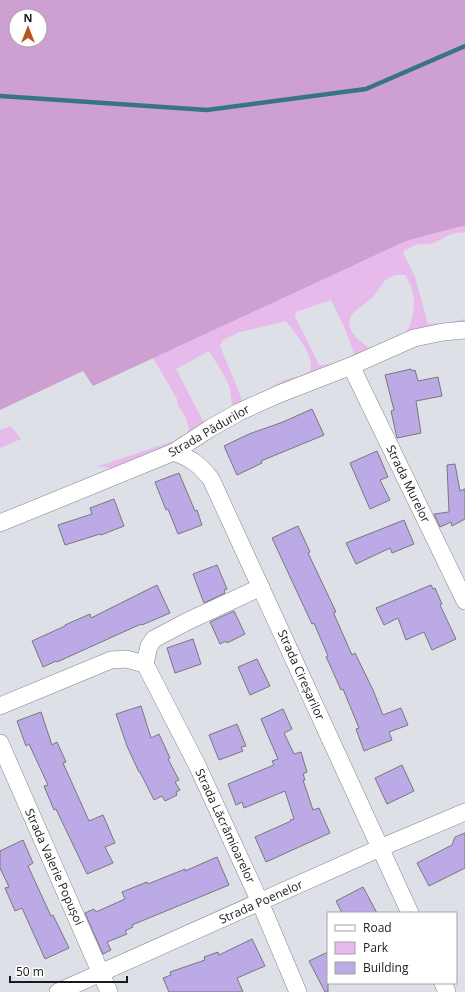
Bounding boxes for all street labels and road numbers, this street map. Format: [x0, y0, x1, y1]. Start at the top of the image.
street label: Strada Pădurilor [165, 400, 253, 461]
street label: Strada Murelor [382, 442, 435, 526]
street label: Strada Cireșarilor [274, 627, 329, 723]
street label: Strada Lăcrămioarelor [191, 766, 260, 886]
street label: Strada Valerie Popușoi [21, 806, 88, 928]
street label: Strada Poenelor [216, 875, 305, 928]

